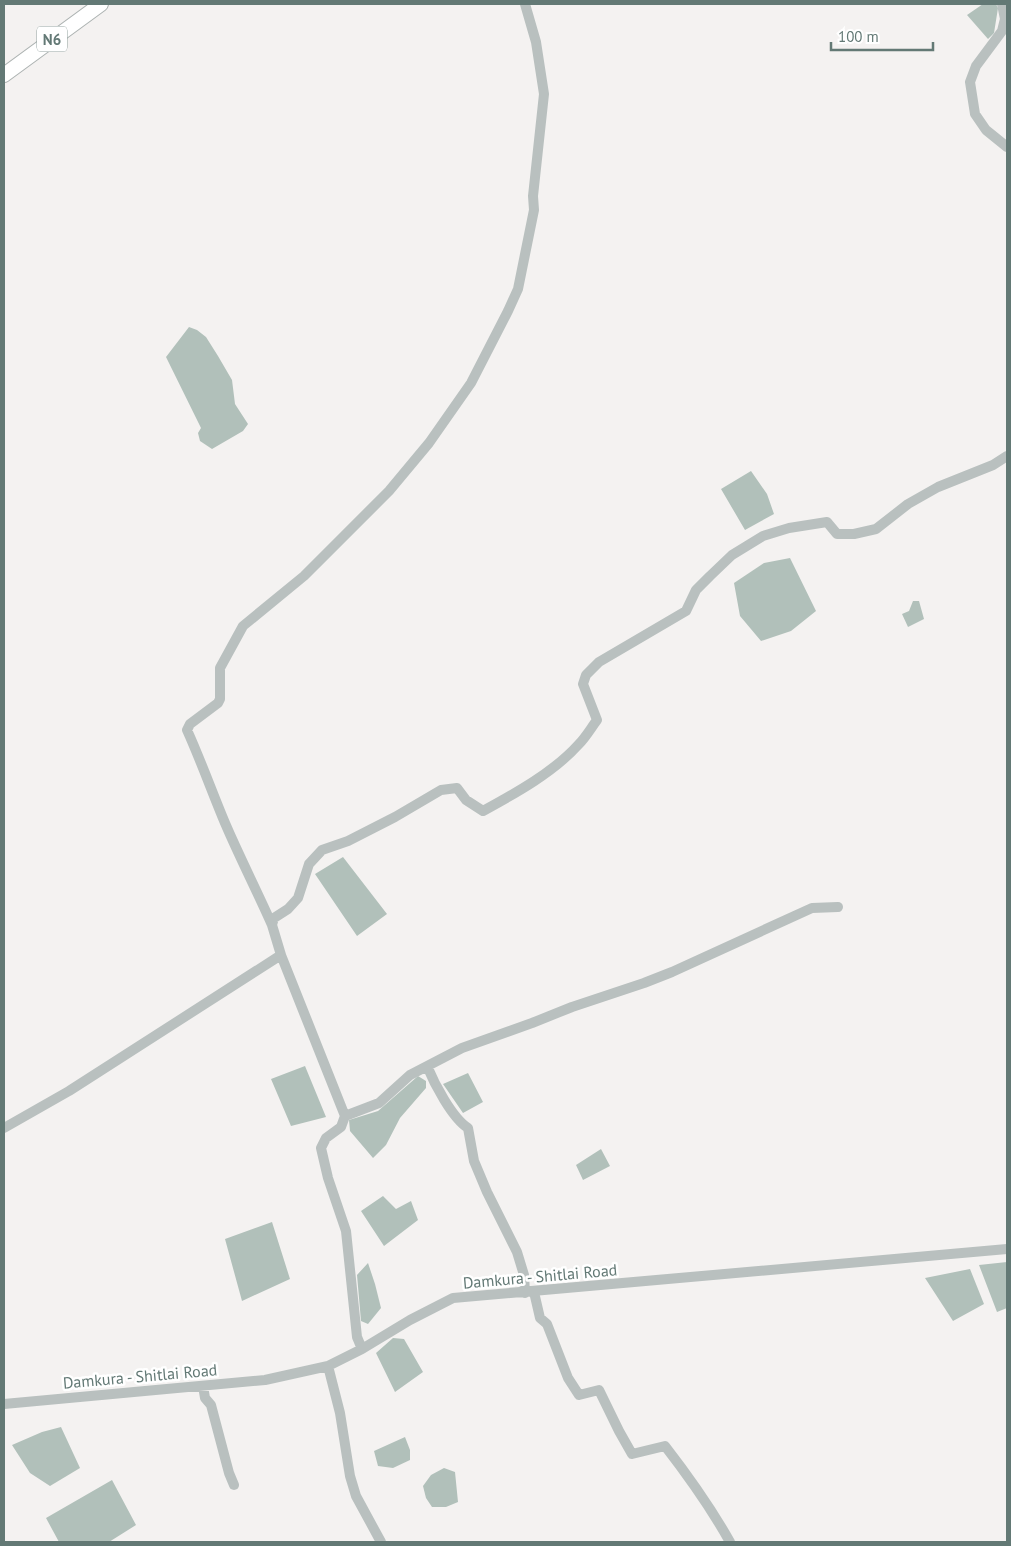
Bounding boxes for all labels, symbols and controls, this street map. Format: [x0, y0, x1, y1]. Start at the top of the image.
scale bar [831, 20, 934, 52]
road number: N6 [37, 26, 67, 52]
text: 100 m [838, 27, 879, 46]
street label: Damkura - Shitlai Road [462, 1259, 618, 1293]
street label: Damkura - Shitlai Road [62, 1359, 218, 1393]

